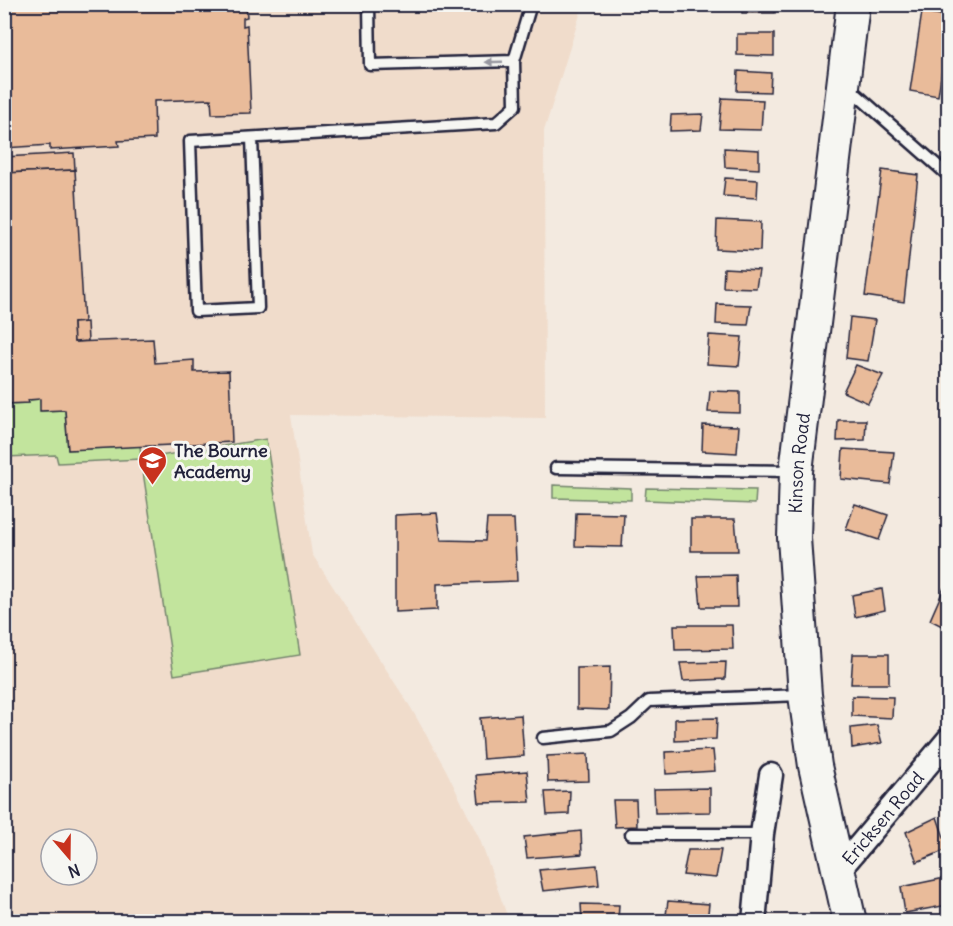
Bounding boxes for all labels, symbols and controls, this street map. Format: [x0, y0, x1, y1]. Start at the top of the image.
one-way arrow [484, 57, 503, 66]
street label: Kinson Road [783, 411, 815, 514]
place label: The Bourne Academy [174, 439, 268, 483]
school or university icon: The Bourne Academy [137, 444, 169, 486]
street label: Ericksen Road [837, 766, 929, 869]
north arrow [39, 827, 99, 887]
text: N [66, 860, 83, 882]

